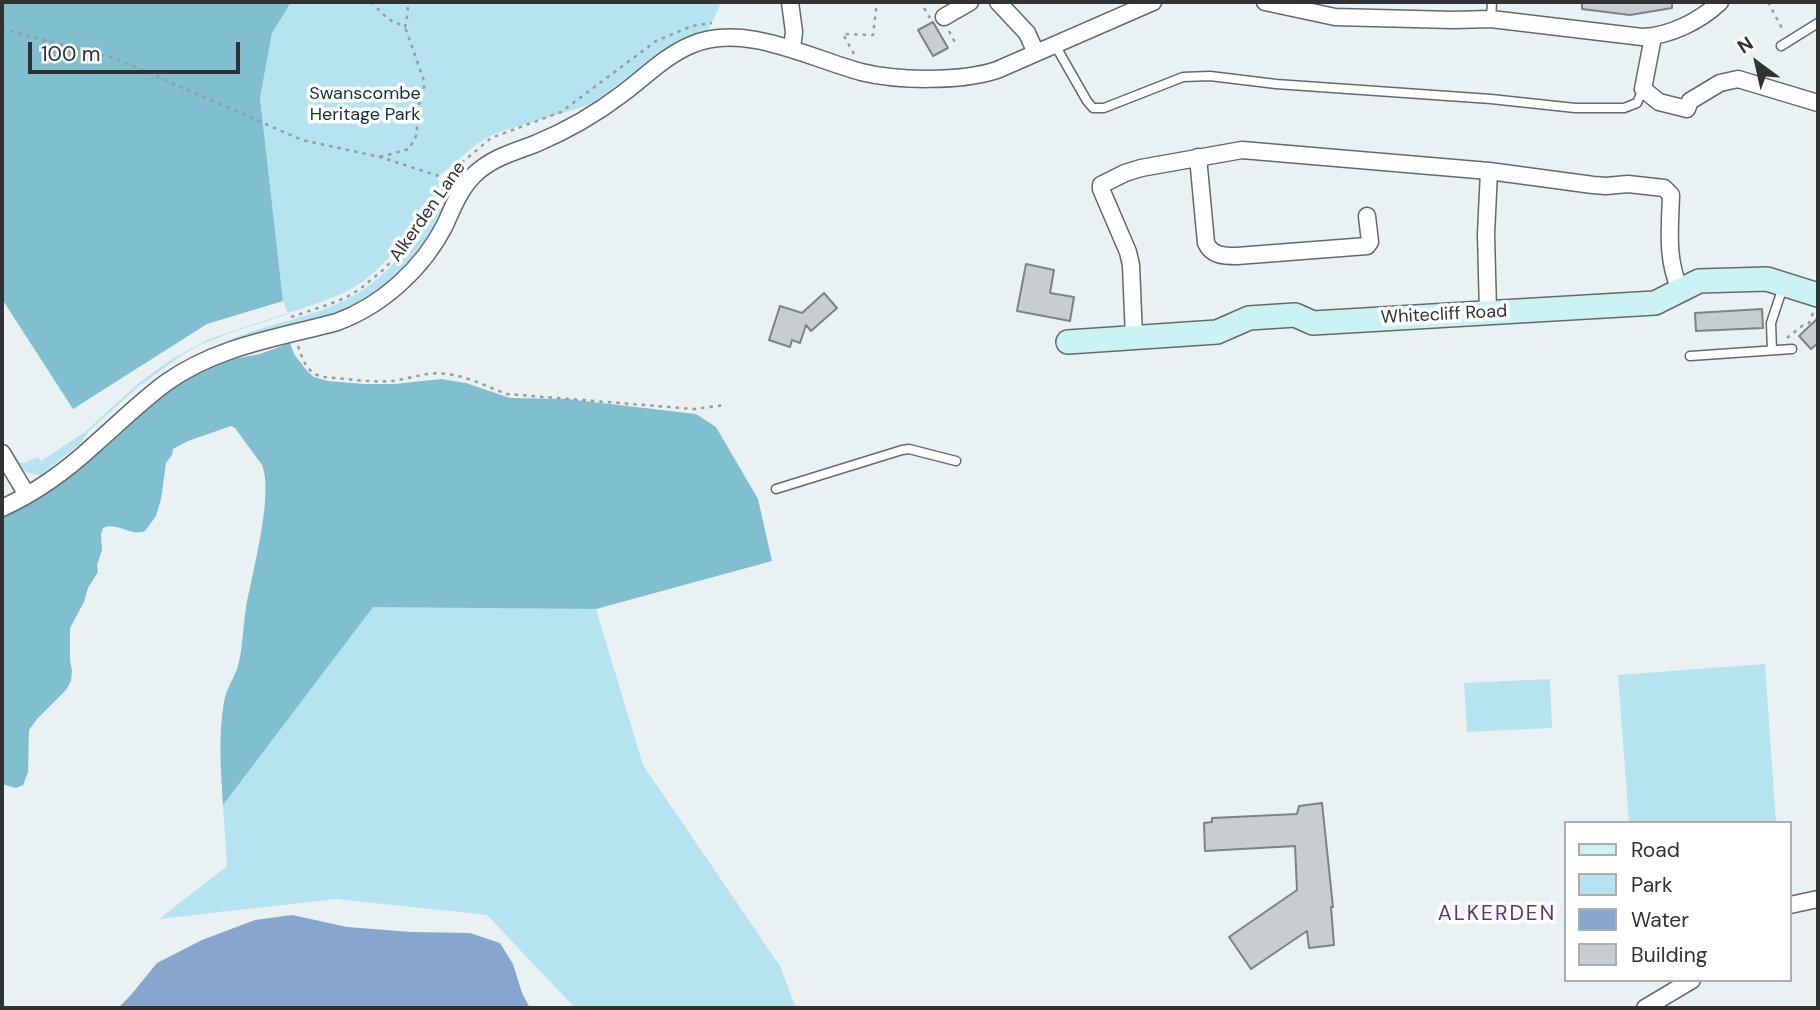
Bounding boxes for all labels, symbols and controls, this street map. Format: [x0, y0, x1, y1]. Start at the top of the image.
scale bar [32, 28, 243, 72]
north arrow [1722, 28, 1792, 98]
text: N [1733, 31, 1758, 59]
text: 100 m [41, 40, 101, 68]
park label: Swanscombe Heritage Park [309, 83, 421, 126]
street label: Alkerden Lane [385, 158, 471, 266]
street label: Whitecliff Road [1380, 301, 1508, 329]
legend [1564, 821, 1792, 982]
text: Road [1631, 836, 1680, 864]
text: Park [1631, 871, 1672, 899]
district label: ALKERDEN [1439, 901, 1555, 927]
text: Water [1631, 906, 1689, 934]
text: Building [1631, 941, 1707, 969]

